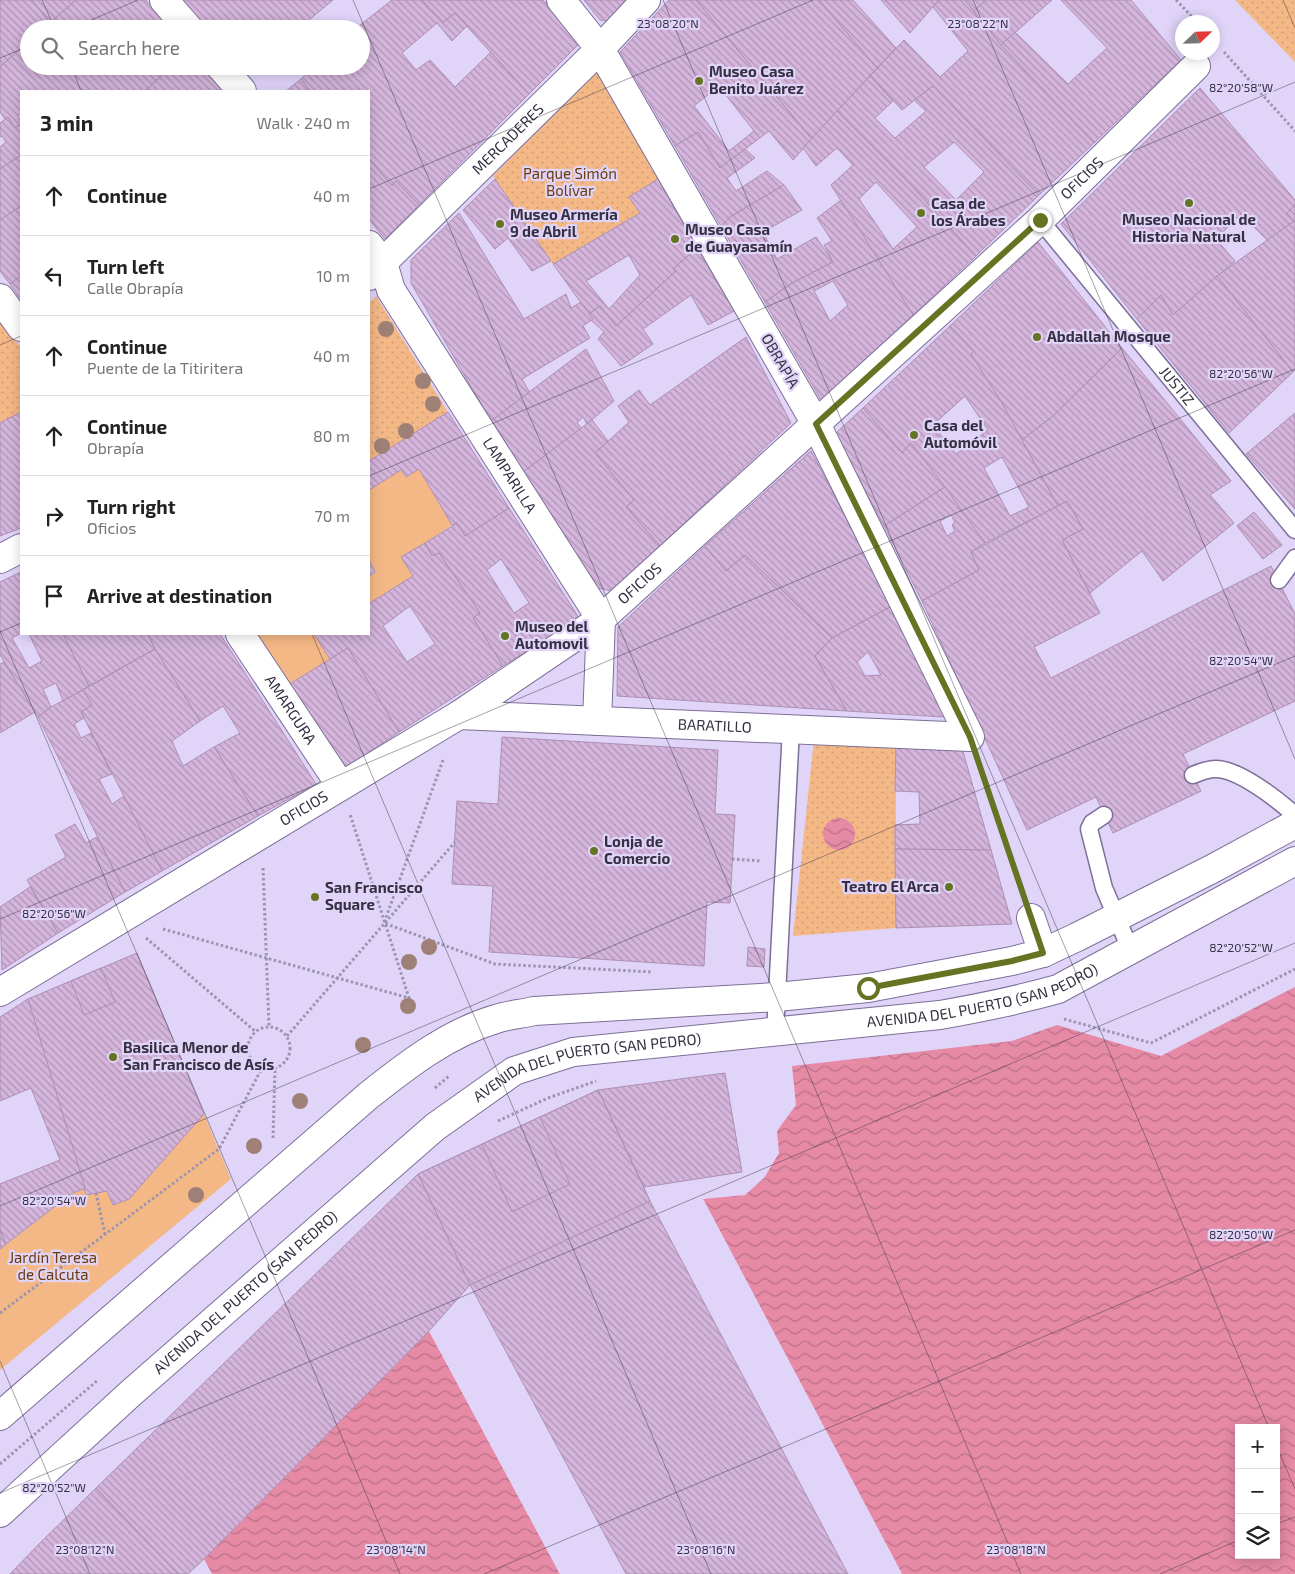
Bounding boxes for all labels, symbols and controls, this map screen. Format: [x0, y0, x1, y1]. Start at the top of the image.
north arrow [1175, 15, 1220, 60]
text: 23°08'20"N [637, 16, 699, 30]
text: 23°08'22"N [948, 16, 1009, 30]
search box [20, 20, 370, 75]
icon: search [38, 34, 66, 62]
text: Search here [78, 36, 180, 59]
place label: Museo Casa Benito Juárez [709, 62, 804, 97]
marker: Museo Casa Benito Juárez [693, 75, 705, 87]
text: 82°20'58"W [1209, 80, 1273, 94]
street label: MERCADERES [468, 100, 547, 178]
text: 3 min [40, 110, 93, 135]
text: Walk · 240 m [257, 113, 350, 132]
street label: OFICIOS [1056, 153, 1107, 203]
park label: Parque Simón Bolívar [523, 164, 617, 199]
icon: ahead [40, 182, 68, 210]
text: Continue [87, 184, 167, 207]
text: 40 m [313, 186, 350, 205]
place label: Casa de los Árabes [931, 194, 1006, 229]
marker: Museo Nacional de Historia Natural [1183, 197, 1195, 209]
place label: Museo Armería 9 de Abril [510, 205, 618, 240]
marker: Casa de los Árabes [915, 207, 927, 219]
route end [1029, 209, 1052, 232]
place label: Museo Nacional de Historia Natural [1122, 210, 1256, 245]
marker: Museo Armería 9 de Abril [494, 218, 506, 230]
place label: Museo Casa de Guayasamín [685, 220, 793, 256]
marker: Museo Casa de Guayasamín [669, 233, 681, 245]
text: Turn left [87, 255, 164, 278]
icon: left [40, 262, 68, 290]
text: 10 m [316, 266, 350, 285]
text: Calle Obrapía [87, 278, 184, 297]
place label: Abdallah Mosque [1047, 327, 1171, 345]
street label: OBRAPÍA [758, 330, 804, 392]
marker: Abdallah Mosque [1031, 331, 1043, 343]
text: Continue [87, 335, 167, 358]
icon: ahead [40, 342, 68, 370]
text: 40 m [313, 346, 350, 365]
text: Puente de la Titiritera [87, 358, 243, 377]
street label: JUSTIZ [1156, 362, 1199, 408]
text: 82°20'56"W [1209, 366, 1273, 380]
text: Continue [87, 415, 167, 438]
place label: Casa del Automóvil [924, 416, 997, 451]
icon: ahead [40, 422, 68, 450]
text: 80 m [313, 426, 350, 445]
marker: Casa del Automóvil [908, 429, 920, 441]
street label: LAMPARILLA [480, 434, 541, 517]
text: Obrapía [87, 438, 144, 457]
text: Turn right [87, 495, 175, 518]
icon: right [40, 502, 68, 530]
text: 70 m [315, 506, 350, 525]
text: Oficios [87, 518, 136, 537]
street label: OFICIOS [613, 558, 665, 607]
icon: arrive [40, 582, 68, 610]
text: Arrive at destination [87, 584, 272, 607]
place label: Museo del Automovil [515, 617, 589, 652]
marker: Museo del Automovil [499, 630, 511, 642]
text: 82°20'54"W [1209, 653, 1273, 667]
street label: AMARGURA [262, 671, 321, 748]
street label: BARATILLO [677, 714, 752, 736]
street label: OFICIOS [276, 786, 331, 829]
place label: Lonja de Comercio [604, 832, 670, 867]
marker: Lonja de Comercio [588, 845, 600, 857]
place label: Teatro El Arca [842, 877, 939, 895]
place label: San Francisco Square [325, 878, 423, 913]
marker: Teatro El Arca [943, 881, 955, 893]
marker: San Francisco Square [309, 891, 321, 903]
text: 82°20'56"W [22, 906, 86, 920]
text: 82°20'52"W [1209, 940, 1273, 954]
street label: AVENIDA DEL PUERTO (SAN PEDRO) [866, 959, 1101, 1030]
route start [857, 977, 880, 1000]
street label: AVENIDA DEL PUERTO (SAN PEDRO) [469, 1029, 702, 1105]
place label: Basilica Menor de San Francisco de Asís [123, 1038, 274, 1073]
marker: Basilica Menor de San Francisco de Asís [107, 1051, 119, 1063]
text: 82°20'54"W [22, 1193, 86, 1207]
street label: AVENIDA DEL PUERTO (SAN PEDRO) [149, 1207, 341, 1377]
text: 82°20'50"W [1209, 1227, 1273, 1241]
park label: Jardín Teresa de Calcuta [9, 1248, 97, 1283]
map controls [1235, 1424, 1280, 1559]
button: + [1235, 1424, 1280, 1469]
button: − [1235, 1469, 1280, 1514]
text: 82°20'52"W [22, 1480, 86, 1494]
button: layers [1235, 1514, 1280, 1559]
text: 23°08'12"N [55, 1542, 115, 1556]
text: 23°08'14"N [366, 1542, 426, 1556]
text: 23°08'16"N [676, 1542, 736, 1556]
text: 23°08'18"N [986, 1542, 1046, 1556]

